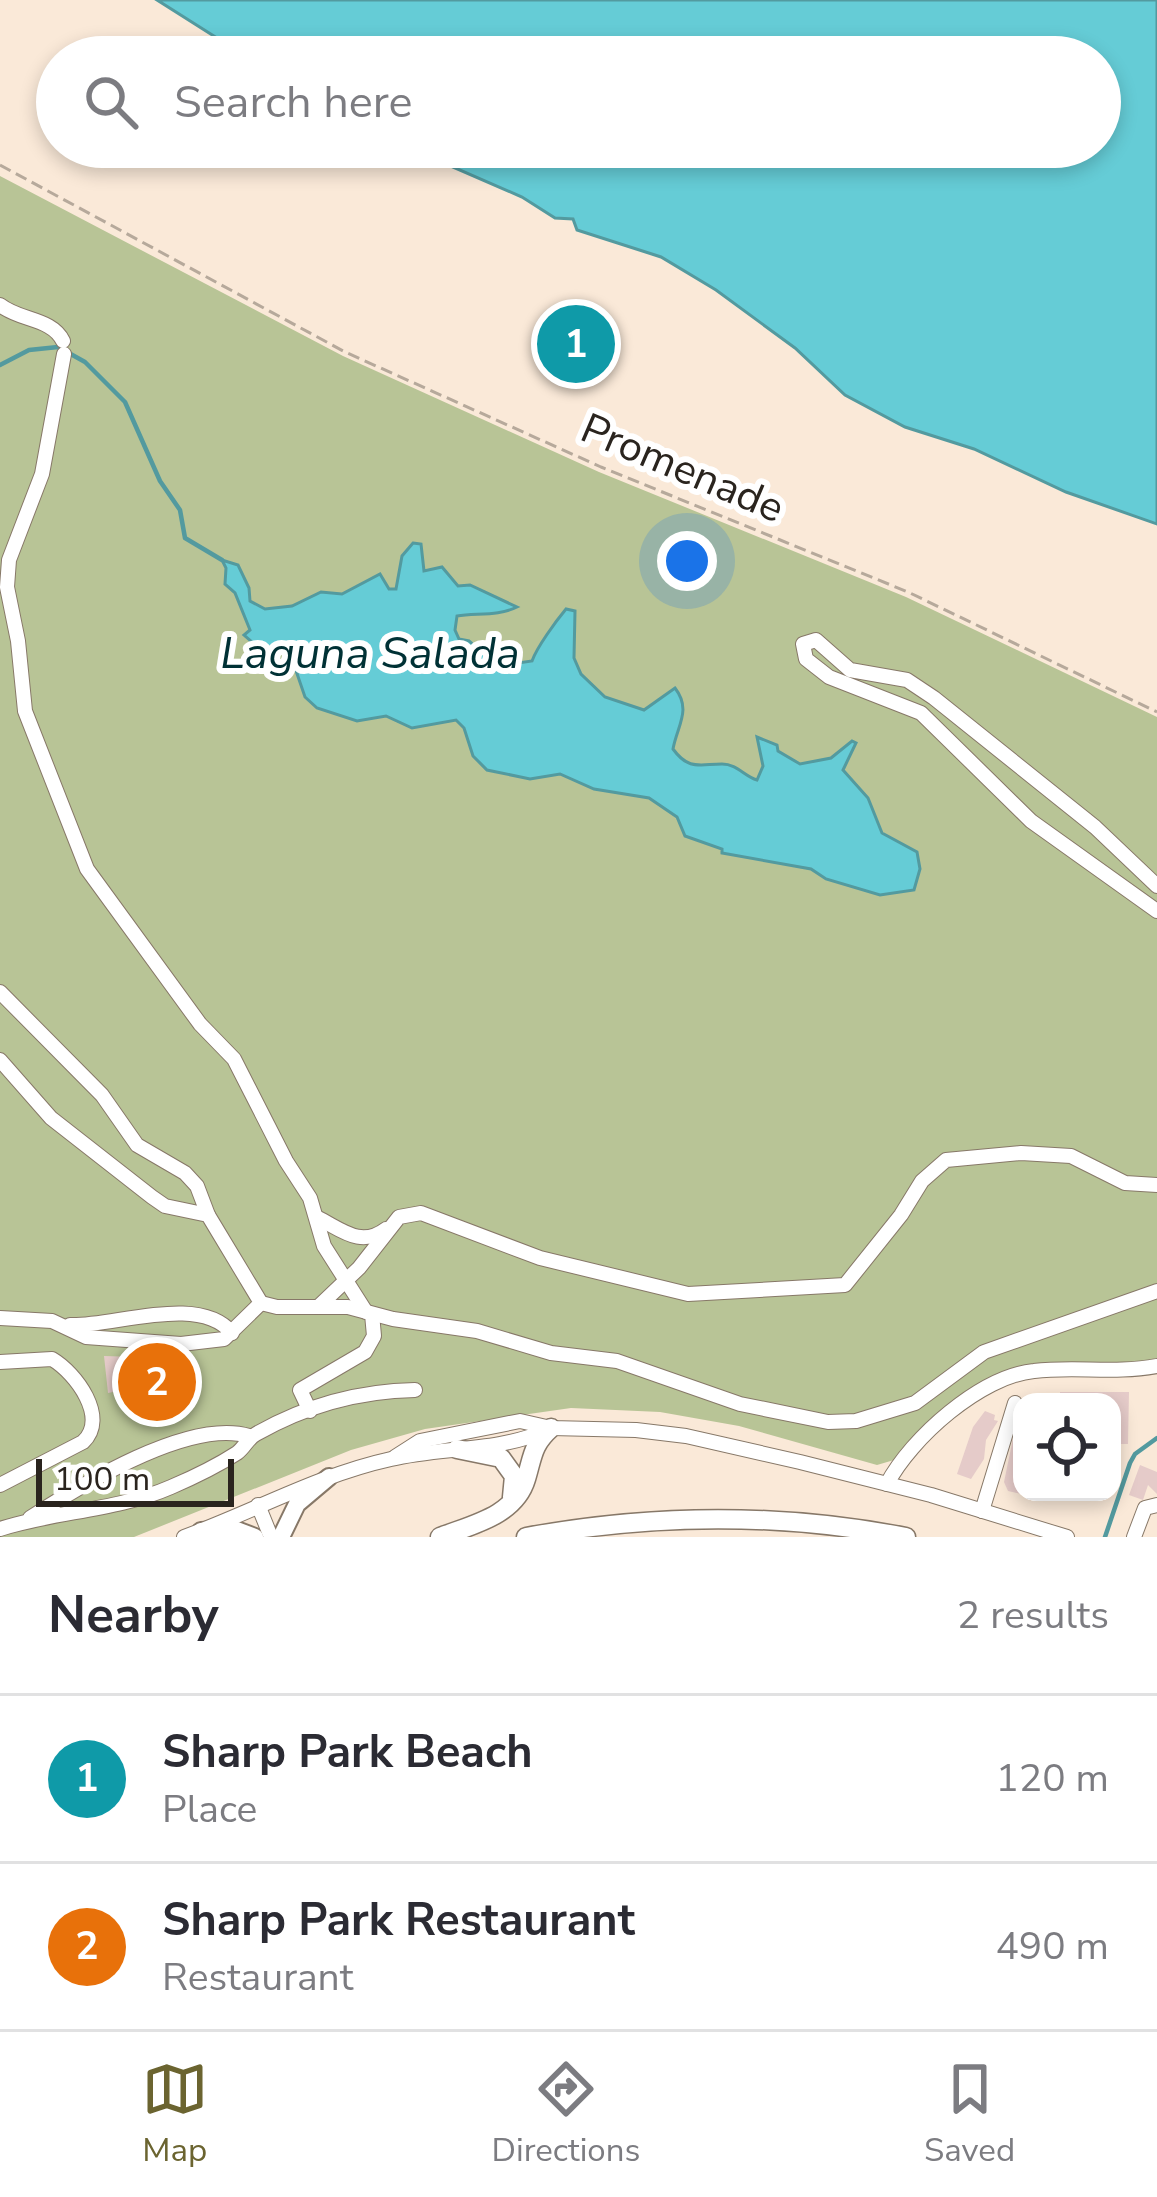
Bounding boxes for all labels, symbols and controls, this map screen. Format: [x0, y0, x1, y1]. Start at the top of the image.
search box [36, 36, 1121, 168]
icon: search [78, 69, 144, 135]
text: Search here [174, 72, 413, 133]
pin: 1 [537, 299, 615, 389]
street label: Promenade [572, 400, 793, 537]
your location [657, 531, 717, 591]
water label: Laguna Salada [220, 623, 520, 684]
pin: 2 [118, 1337, 196, 1427]
map controls [1013, 1393, 1121, 1501]
button: locate [1013, 1393, 1121, 1501]
scale bar [36, 1453, 234, 1506]
text: 100 m [54, 1457, 150, 1502]
text: Nearby [48, 1580, 219, 1650]
text: 2 results [957, 1589, 1109, 1642]
text: Sharp Park Beach [162, 1722, 533, 1783]
text: 1 [75, 1752, 99, 1805]
text: 120 m [995, 1752, 1109, 1805]
text: Place [162, 1783, 257, 1836]
text: Sharp Park Restaurant [162, 1890, 635, 1951]
text: 2 [75, 1920, 99, 1973]
text: 490 m [995, 1920, 1109, 1973]
text: Restaurant [162, 1951, 353, 2004]
tab: Map [142, 2056, 208, 2173]
tab: Directions [492, 2056, 640, 2173]
tab: Saved [924, 2056, 1015, 2173]

